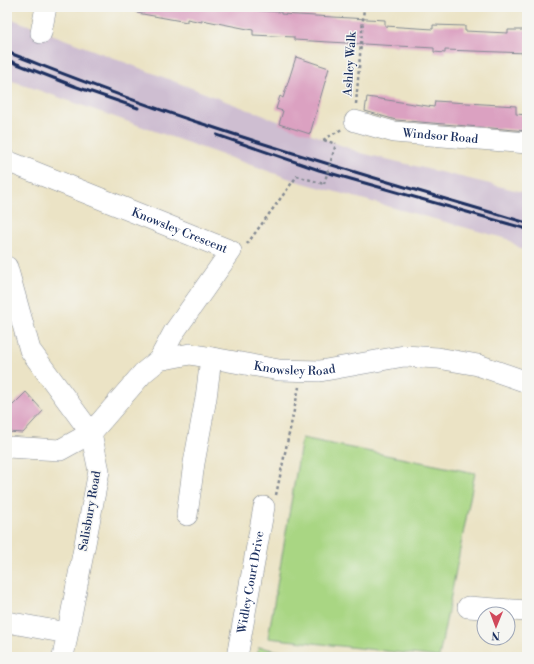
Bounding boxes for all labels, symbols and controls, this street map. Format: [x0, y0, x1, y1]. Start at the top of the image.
street label: Ashley Walk [340, 31, 360, 98]
street label: Windsor Road [401, 125, 479, 146]
street label: Knowsley Crescent [129, 204, 231, 257]
street label: Knowsley Road [253, 358, 337, 379]
street label: Salisbury Road [76, 470, 104, 552]
street label: Widley Court Drive [234, 530, 267, 636]
north arrow [476, 606, 516, 646]
text: N [491, 628, 500, 642]

